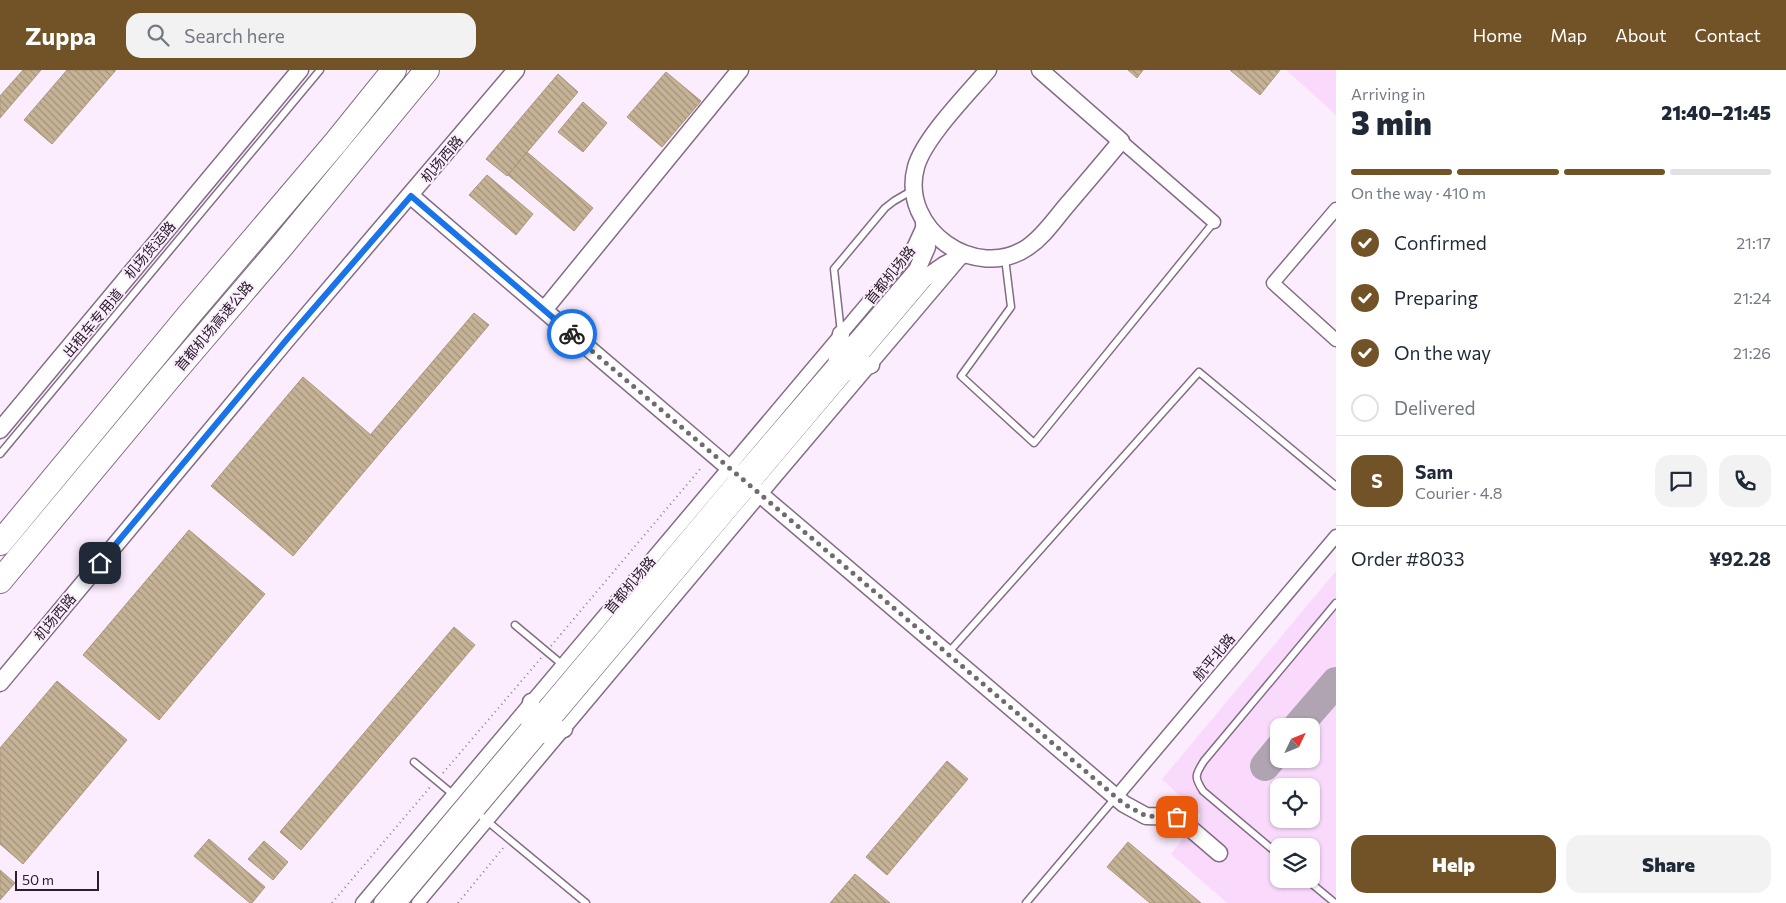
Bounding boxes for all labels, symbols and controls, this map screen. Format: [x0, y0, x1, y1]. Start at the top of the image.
search box [126, 13, 476, 58]
text: Zuppa [25, 21, 96, 50]
icon: search [144, 21, 172, 49]
text: Search here [184, 24, 285, 47]
text: Home [1473, 24, 1522, 46]
text: Map [1550, 24, 1587, 46]
text: About [1615, 24, 1667, 46]
text: Contact [1695, 24, 1761, 46]
text: Arriving in [1351, 84, 1425, 103]
text: 21:40–21:45 [1661, 101, 1771, 124]
text: 3 min [1351, 102, 1432, 142]
street label: 机场西路 [417, 132, 466, 186]
text: On the way · 410 m [1351, 183, 1486, 202]
street label: 机场货运路 [121, 217, 179, 282]
icon: check [1351, 229, 1379, 257]
text: Confirmed [1394, 231, 1487, 254]
text: 21:17 [1736, 233, 1771, 252]
street label: 首都机场路 [861, 242, 918, 307]
street label: 首都机场高速公路 [171, 277, 256, 374]
icon: check [1351, 284, 1379, 312]
street label: 出租车专用道 [59, 285, 126, 360]
text: Preparing [1394, 286, 1478, 309]
text: 21:24 [1733, 288, 1771, 307]
courier [547, 309, 597, 359]
icon: bike [558, 320, 586, 348]
icon: check [1351, 339, 1379, 367]
text: On the way [1394, 341, 1491, 364]
text: 21:26 [1733, 343, 1771, 362]
text: Delivered [1394, 396, 1475, 419]
button: chat [1655, 455, 1707, 507]
button: phone [1719, 455, 1771, 507]
text: Sam [1415, 460, 1453, 483]
text: S [1371, 469, 1383, 492]
text: Courier · 4.8 [1415, 483, 1502, 502]
pin [79, 542, 121, 584]
text: Order #8033 [1351, 547, 1465, 570]
text: ¥92.28 [1709, 547, 1771, 570]
icon: home [86, 549, 114, 577]
street label: 首都机场路 [601, 552, 659, 617]
street label: 机场西路 [30, 590, 79, 644]
street label: 航平北路 [1189, 630, 1238, 684]
north arrow [1270, 718, 1320, 768]
map controls [1270, 718, 1320, 888]
button: locate [1270, 778, 1320, 828]
pin [1156, 796, 1198, 838]
icon: bag [1163, 803, 1191, 831]
button: Help [1351, 835, 1556, 893]
button: Share [1566, 835, 1771, 893]
button: layers [1270, 838, 1320, 888]
scale bar [15, 868, 99, 891]
text: 50 m [22, 871, 54, 888]

